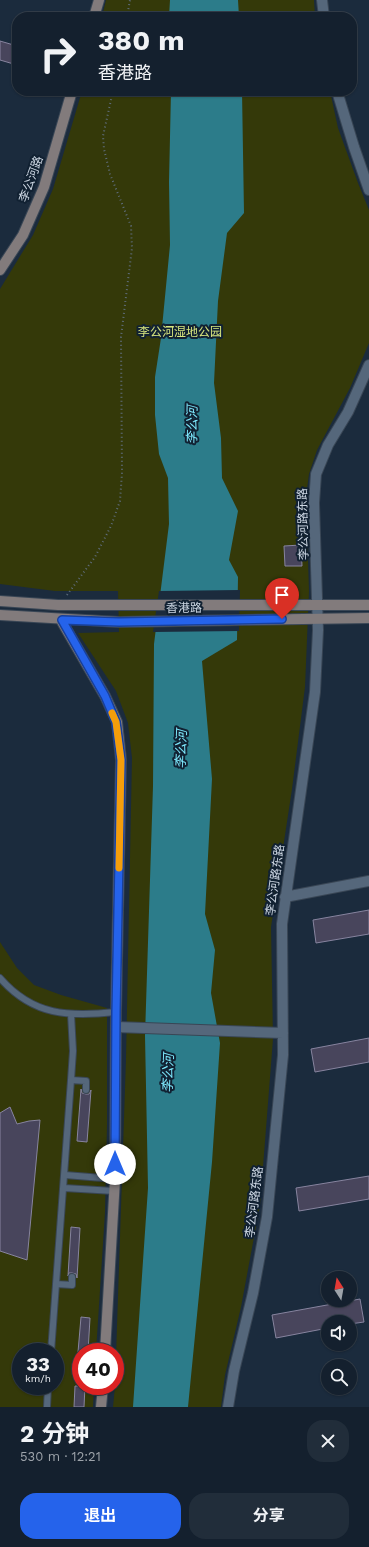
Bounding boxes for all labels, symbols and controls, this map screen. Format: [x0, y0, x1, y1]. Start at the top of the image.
text: 380 m [98, 24, 185, 57]
icon: right [32, 28, 84, 80]
text: 香港路 [98, 62, 152, 83]
street label: 李公河路 [16, 154, 46, 204]
park label: 李公河湿地公园 [138, 325, 222, 339]
water label: 李公河 [184, 402, 200, 445]
street label: 李公河路东路 [295, 488, 311, 560]
pin [265, 578, 299, 619]
icon: arrive [271, 584, 293, 606]
street label: 香港路 [166, 601, 202, 615]
water label: 李公河 [173, 726, 189, 769]
street label: 李公河路东路 [263, 843, 287, 917]
water label: 李公河 [160, 1050, 176, 1093]
position arrow [94, 1143, 136, 1185]
street label: 李公河路东路 [243, 1165, 265, 1239]
north arrow [321, 1271, 357, 1307]
map controls [321, 1271, 357, 1395]
button: sound [321, 1315, 357, 1351]
speed limit sign: 40 [72, 1343, 124, 1395]
text: 33 [26, 1352, 50, 1376]
button: search [321, 1359, 357, 1395]
text: km/h [25, 1373, 51, 1384]
text: 2 分钟 [20, 1420, 89, 1448]
button: close [307, 1420, 349, 1462]
text: 530 m · 12:21 [20, 1449, 101, 1464]
button: 退出 [20, 1493, 181, 1539]
button: 分享 [189, 1493, 349, 1539]

